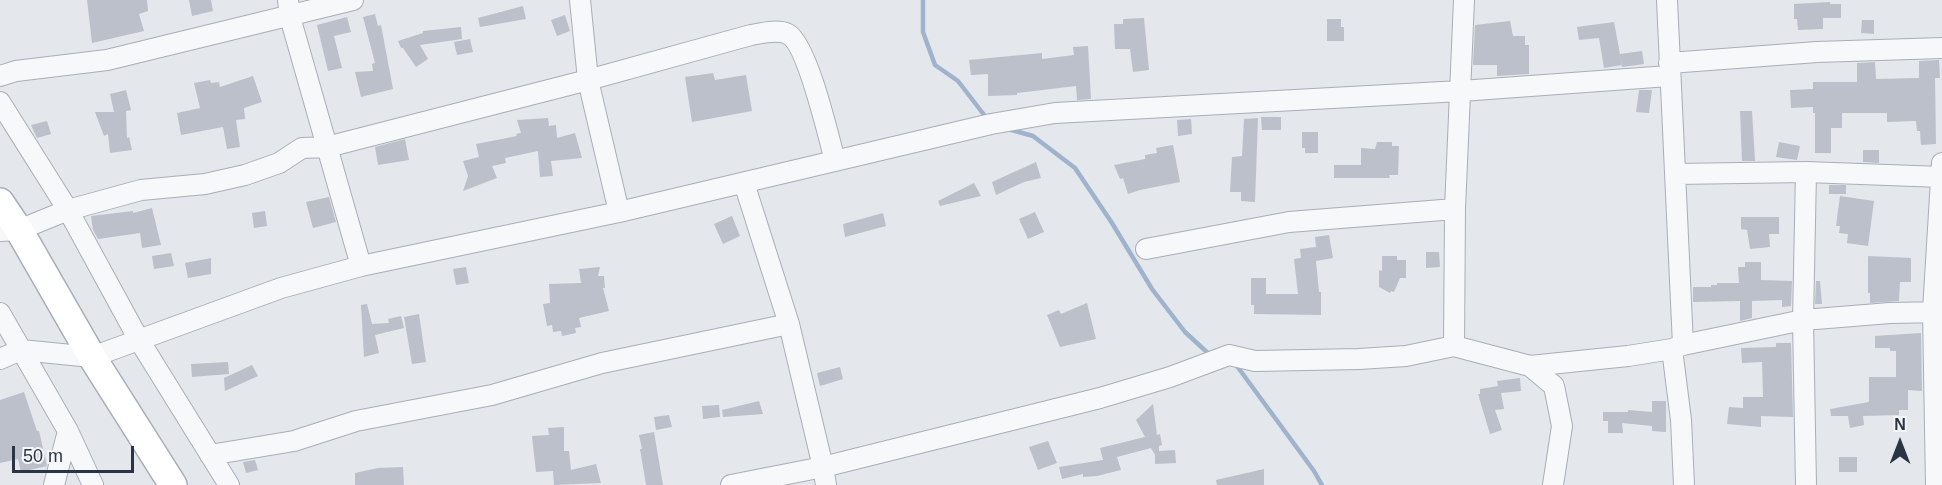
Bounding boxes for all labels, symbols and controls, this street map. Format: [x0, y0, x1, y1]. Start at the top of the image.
north arrow [1870, 413, 1930, 473]
text: N [1894, 416, 1906, 433]
scale bar [15, 434, 136, 472]
text: 50 m [23, 446, 63, 466]

